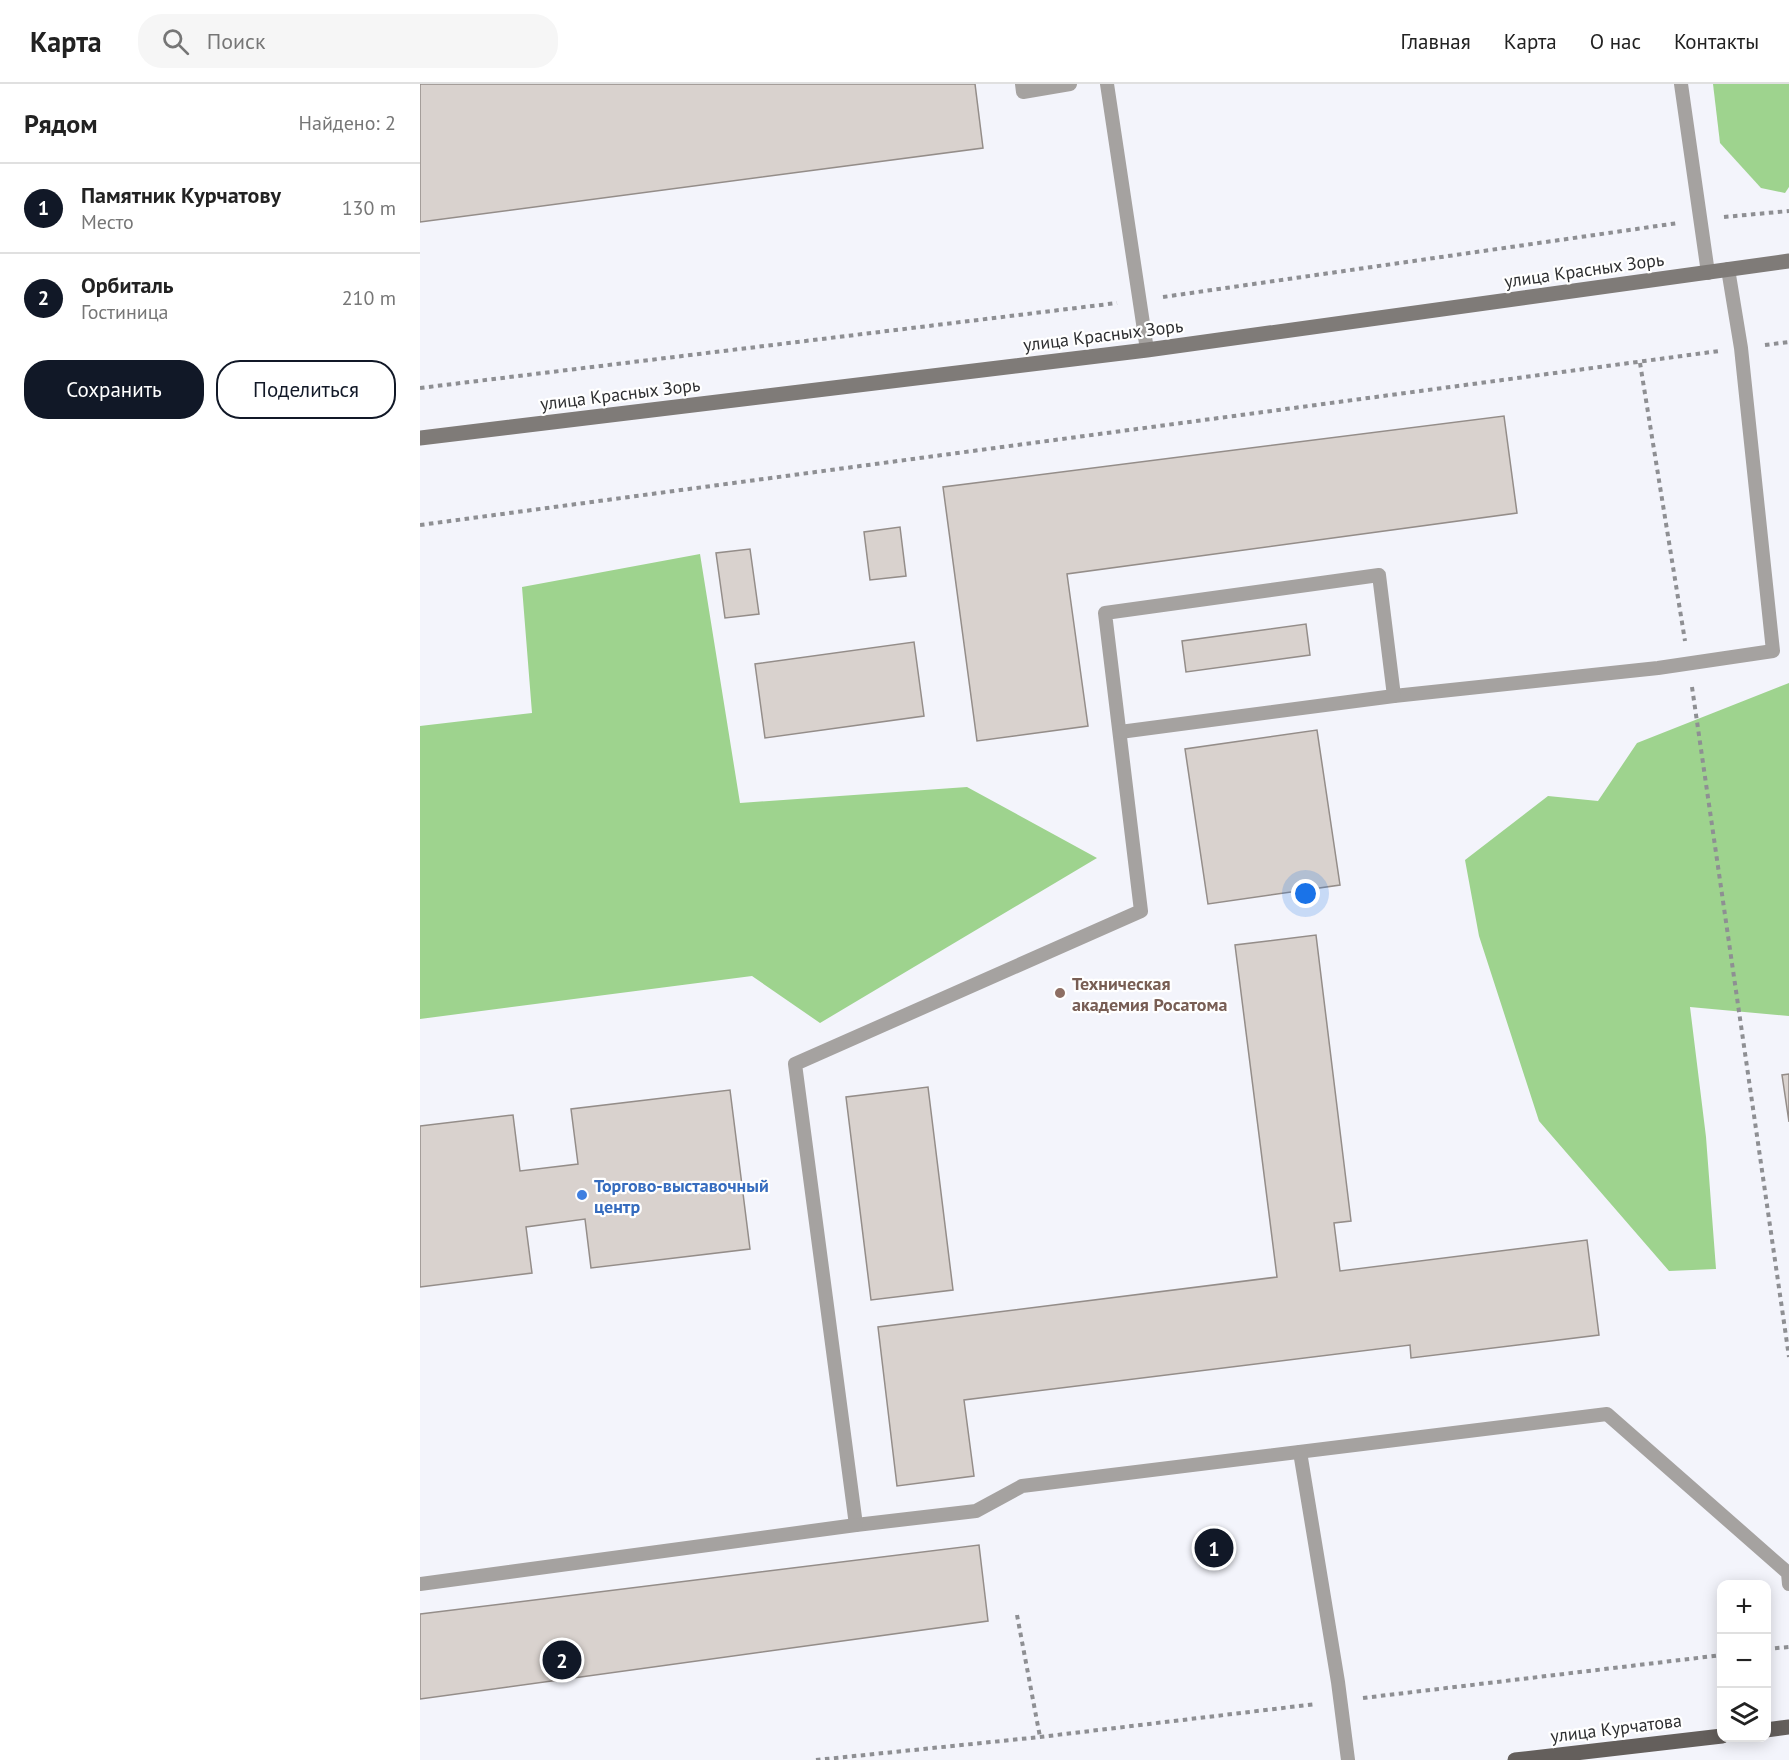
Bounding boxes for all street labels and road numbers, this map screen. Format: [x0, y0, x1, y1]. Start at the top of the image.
street label: улица Красных Зорь [1503, 247, 1665, 293]
street label: улица Красных Зорь [1022, 314, 1184, 356]
street label: улица Красных Зорь [539, 373, 701, 415]
street label: улица Курчатова [1549, 1709, 1683, 1747]

